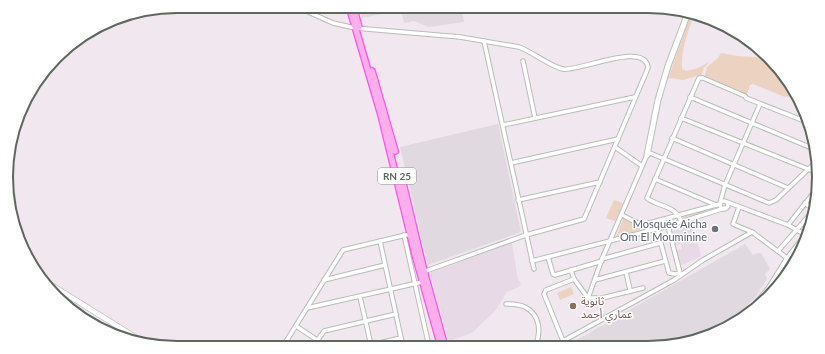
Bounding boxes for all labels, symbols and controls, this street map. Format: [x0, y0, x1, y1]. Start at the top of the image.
road number: RN 25 [378, 168, 416, 184]
place label: Mosquée Aicha Om El Mouminine [620, 217, 707, 243]
marker: Mosquée Aicha Om El Mouminine [710, 224, 720, 234]
place label: ثانوية عماري أحمد [581, 294, 633, 323]
marker: ثانوية عماري أحمد [568, 301, 578, 311]

